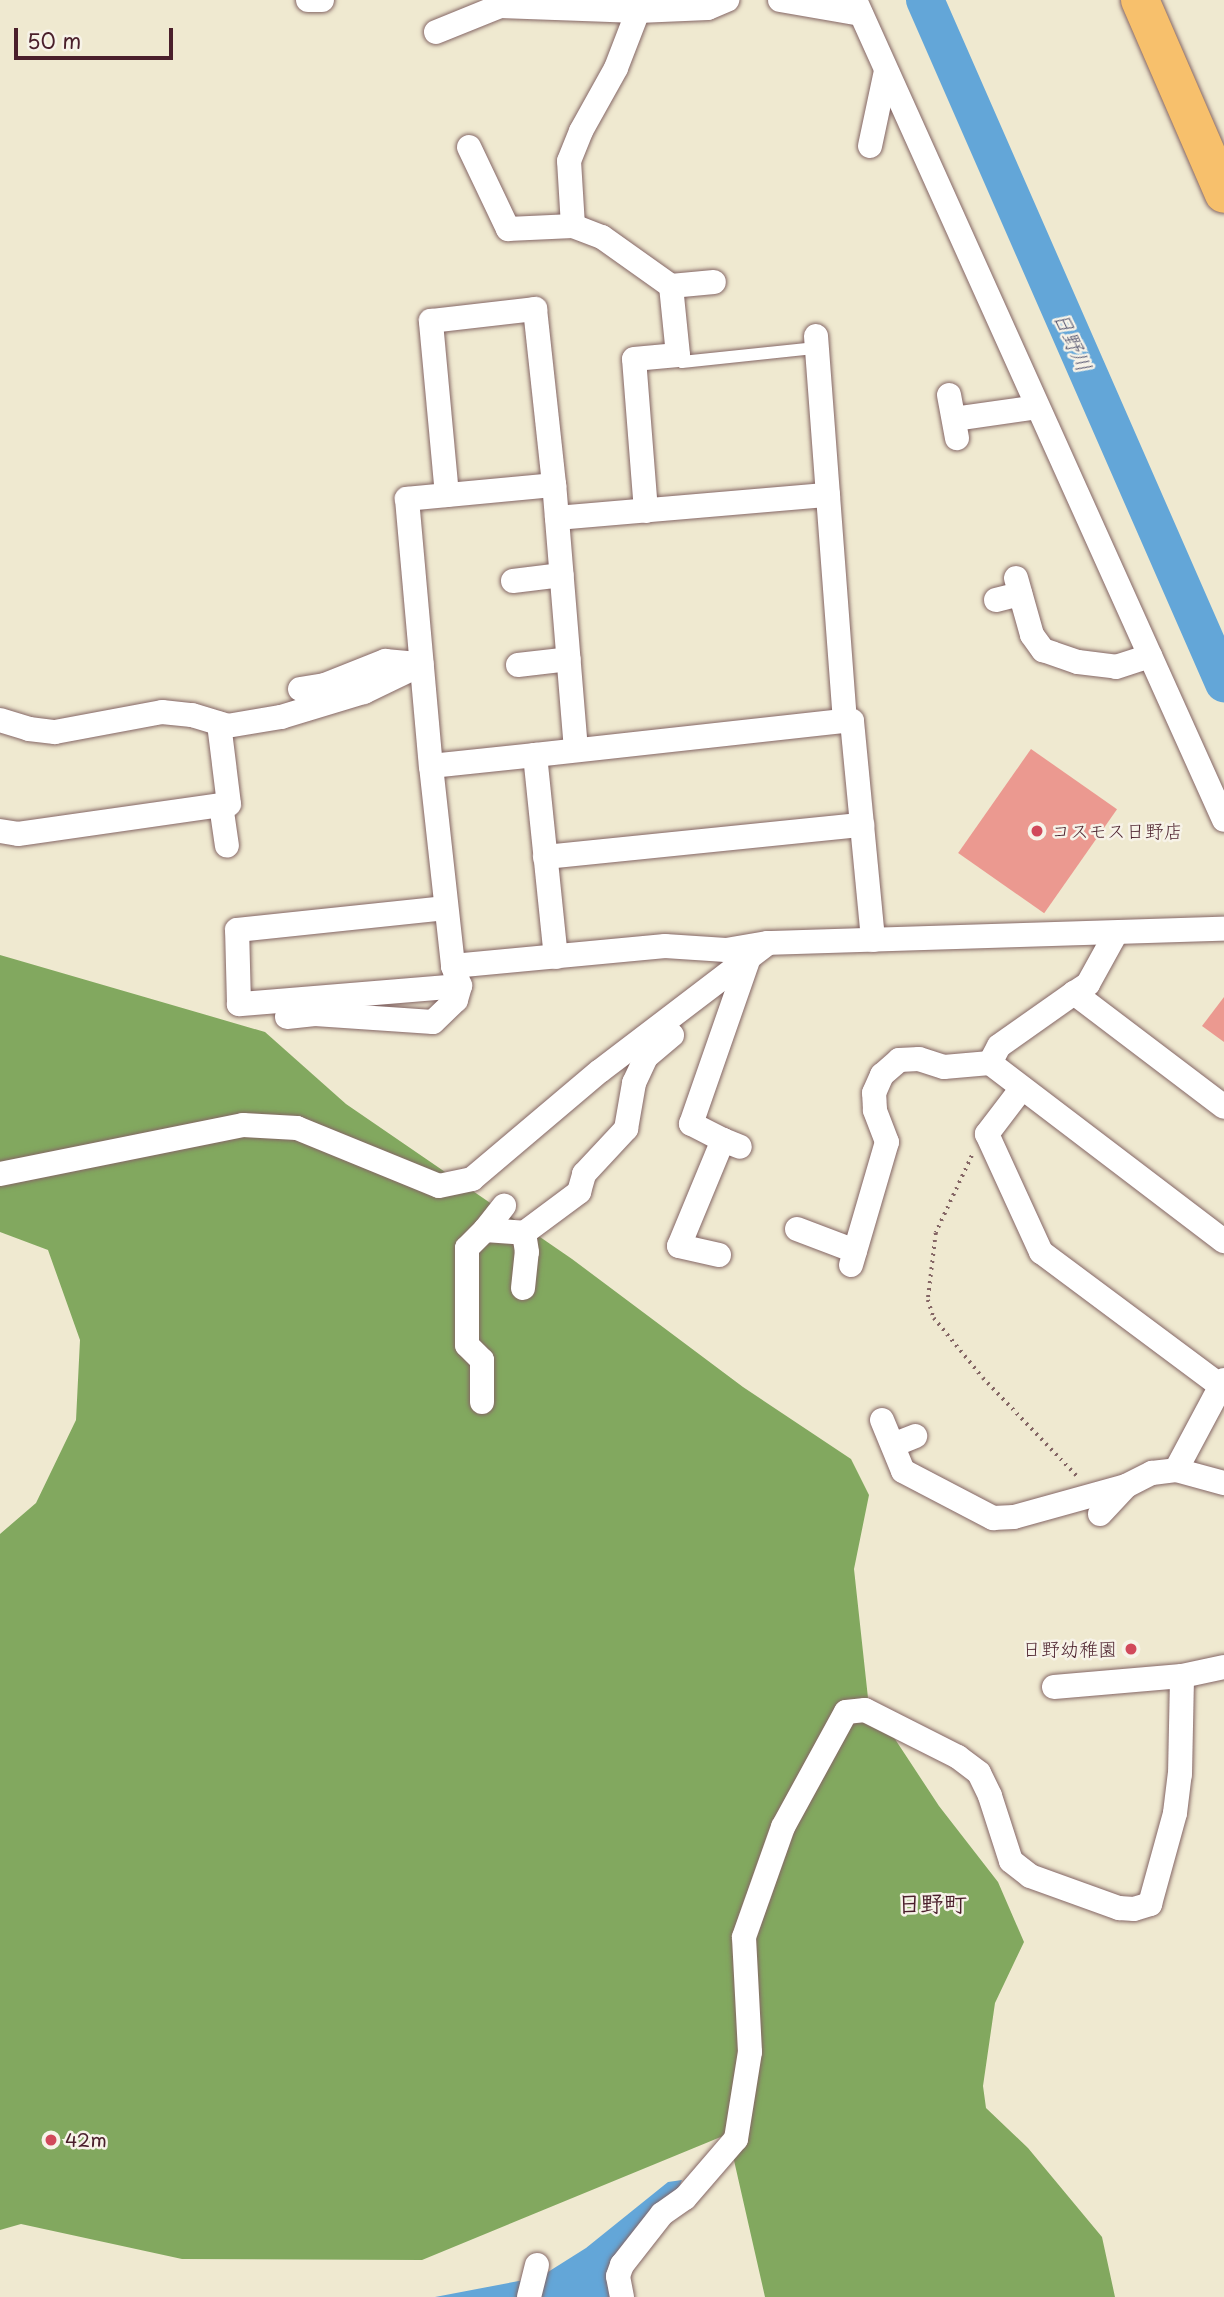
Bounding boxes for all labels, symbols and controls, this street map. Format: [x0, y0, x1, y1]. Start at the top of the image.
scale bar [18, 14, 177, 58]
text: 50 m [27, 24, 81, 56]
water label: 日野川 [1050, 307, 1098, 375]
place label: コスモス日野店 [1051, 820, 1184, 842]
marker: コスモス日野店 [1029, 823, 1045, 839]
place label: 日野幼稚園 [1022, 1638, 1117, 1660]
marker: 日野幼稚園 [1123, 1641, 1139, 1657]
district label: 日野町 [898, 1889, 966, 1917]
place label: 42m [65, 2129, 107, 2151]
marker: 42m [43, 2132, 59, 2148]

